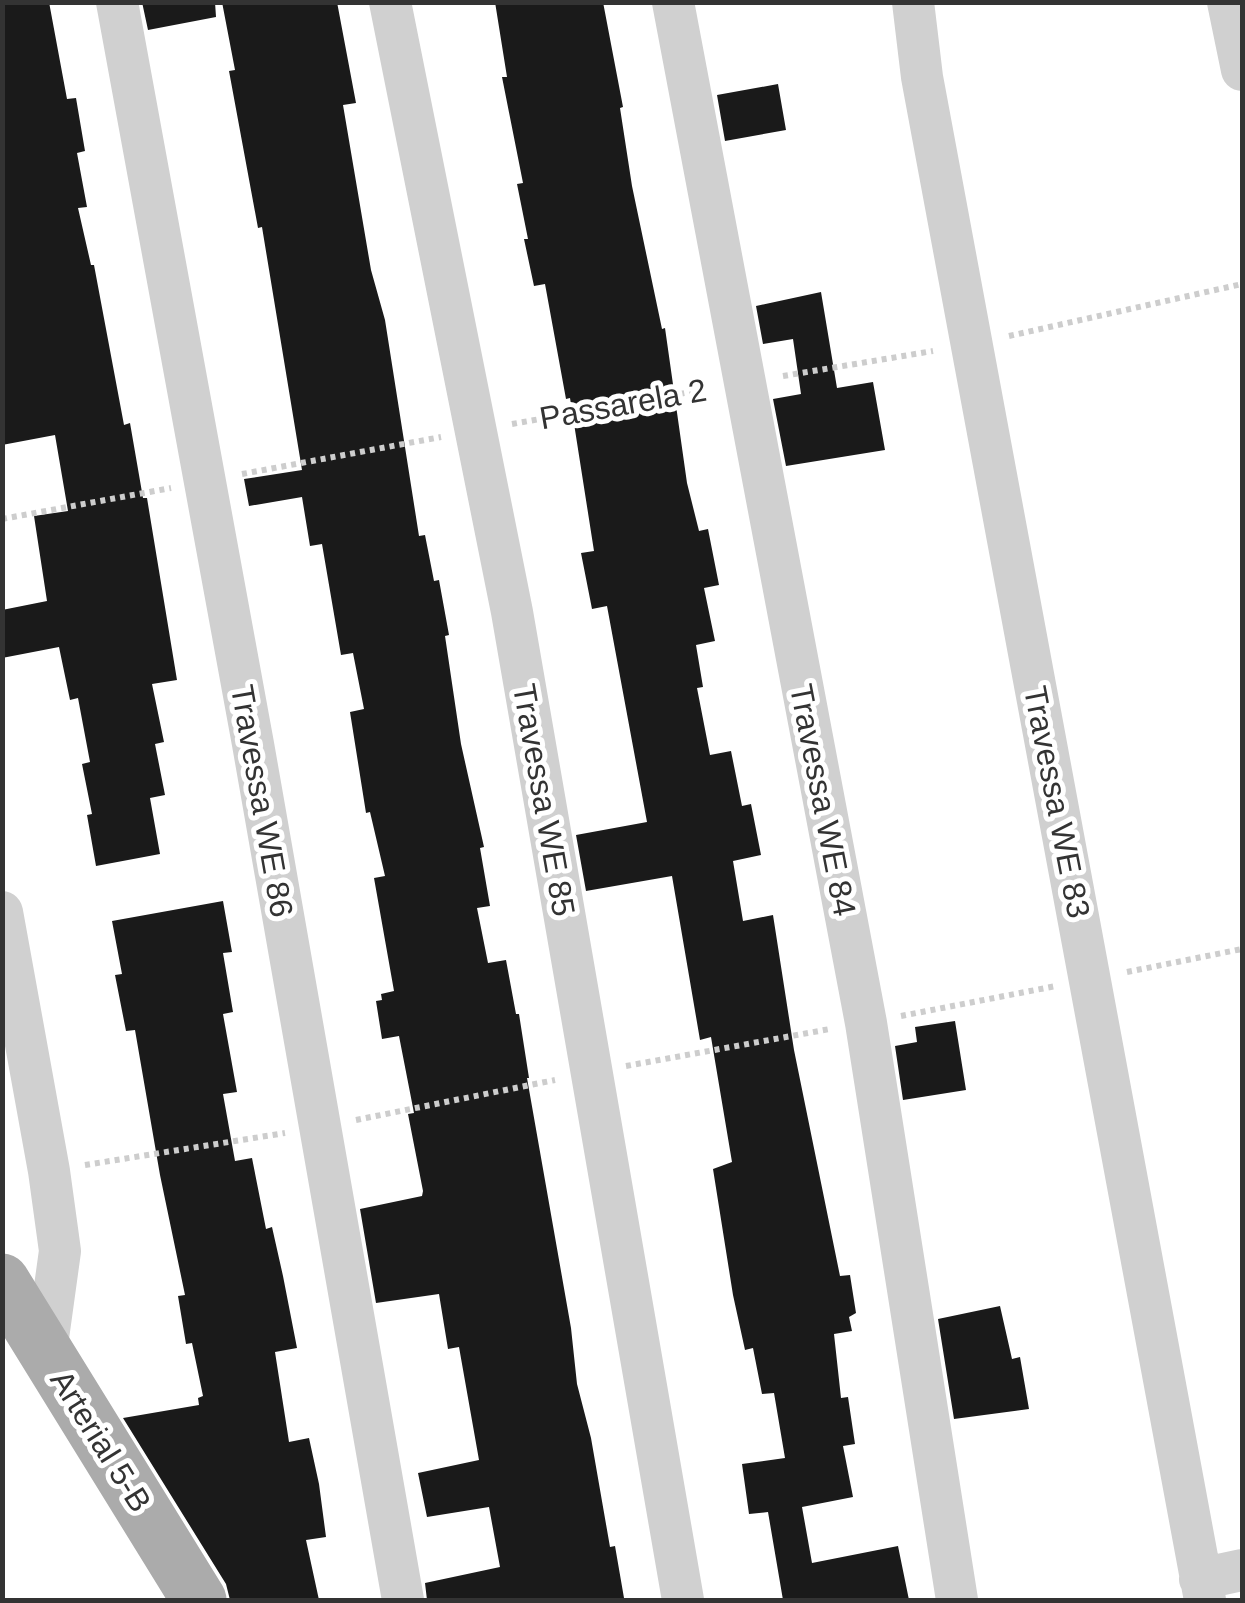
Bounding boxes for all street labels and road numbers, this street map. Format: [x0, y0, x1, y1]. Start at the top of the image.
street label: Passarela 2 [537, 372, 709, 436]
street label: Travessa WE 85 [506, 681, 582, 919]
street label: Travessa WE 84 [783, 681, 863, 919]
street label: Travessa WE 86 [224, 682, 300, 920]
street label: Travessa WE 83 [1017, 683, 1097, 921]
street label: Arterial 5-B [43, 1364, 159, 1518]

